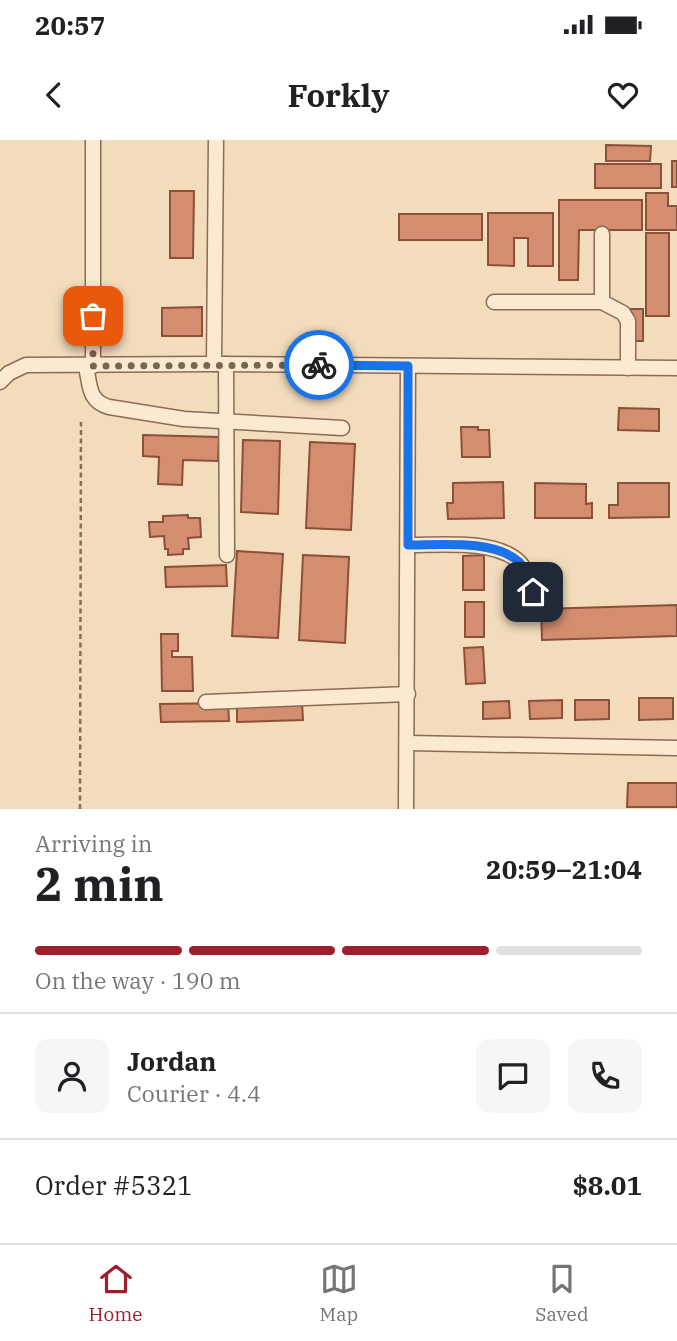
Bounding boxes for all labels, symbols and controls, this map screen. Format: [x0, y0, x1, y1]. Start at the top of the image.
text: 20:57 [35, 8, 105, 42]
text: Forkly [288, 74, 389, 116]
icon: back [35, 76, 73, 114]
icon: heart [604, 76, 642, 114]
pin [63, 286, 123, 346]
icon: bag [74, 297, 112, 335]
courier [284, 330, 354, 400]
icon: bike [300, 346, 338, 384]
pin [503, 562, 563, 622]
icon: home [514, 573, 552, 611]
text: Arriving in [35, 828, 152, 858]
text: 20:59–21:04 [486, 852, 642, 886]
text: 2 min [35, 854, 164, 914]
text: On the way · 190 m [35, 965, 241, 995]
button: person [35, 1039, 109, 1113]
button: chat [476, 1039, 550, 1113]
button: phone [568, 1039, 642, 1113]
text: Jordan [127, 1044, 217, 1078]
text: Courier · 4.4 [127, 1078, 261, 1108]
text: Order #5321 [35, 1168, 193, 1202]
text: $8.01 [572, 1168, 642, 1202]
tab: Home [89, 1260, 143, 1326]
tab: Map [320, 1260, 358, 1326]
tab: Saved [535, 1260, 588, 1326]

